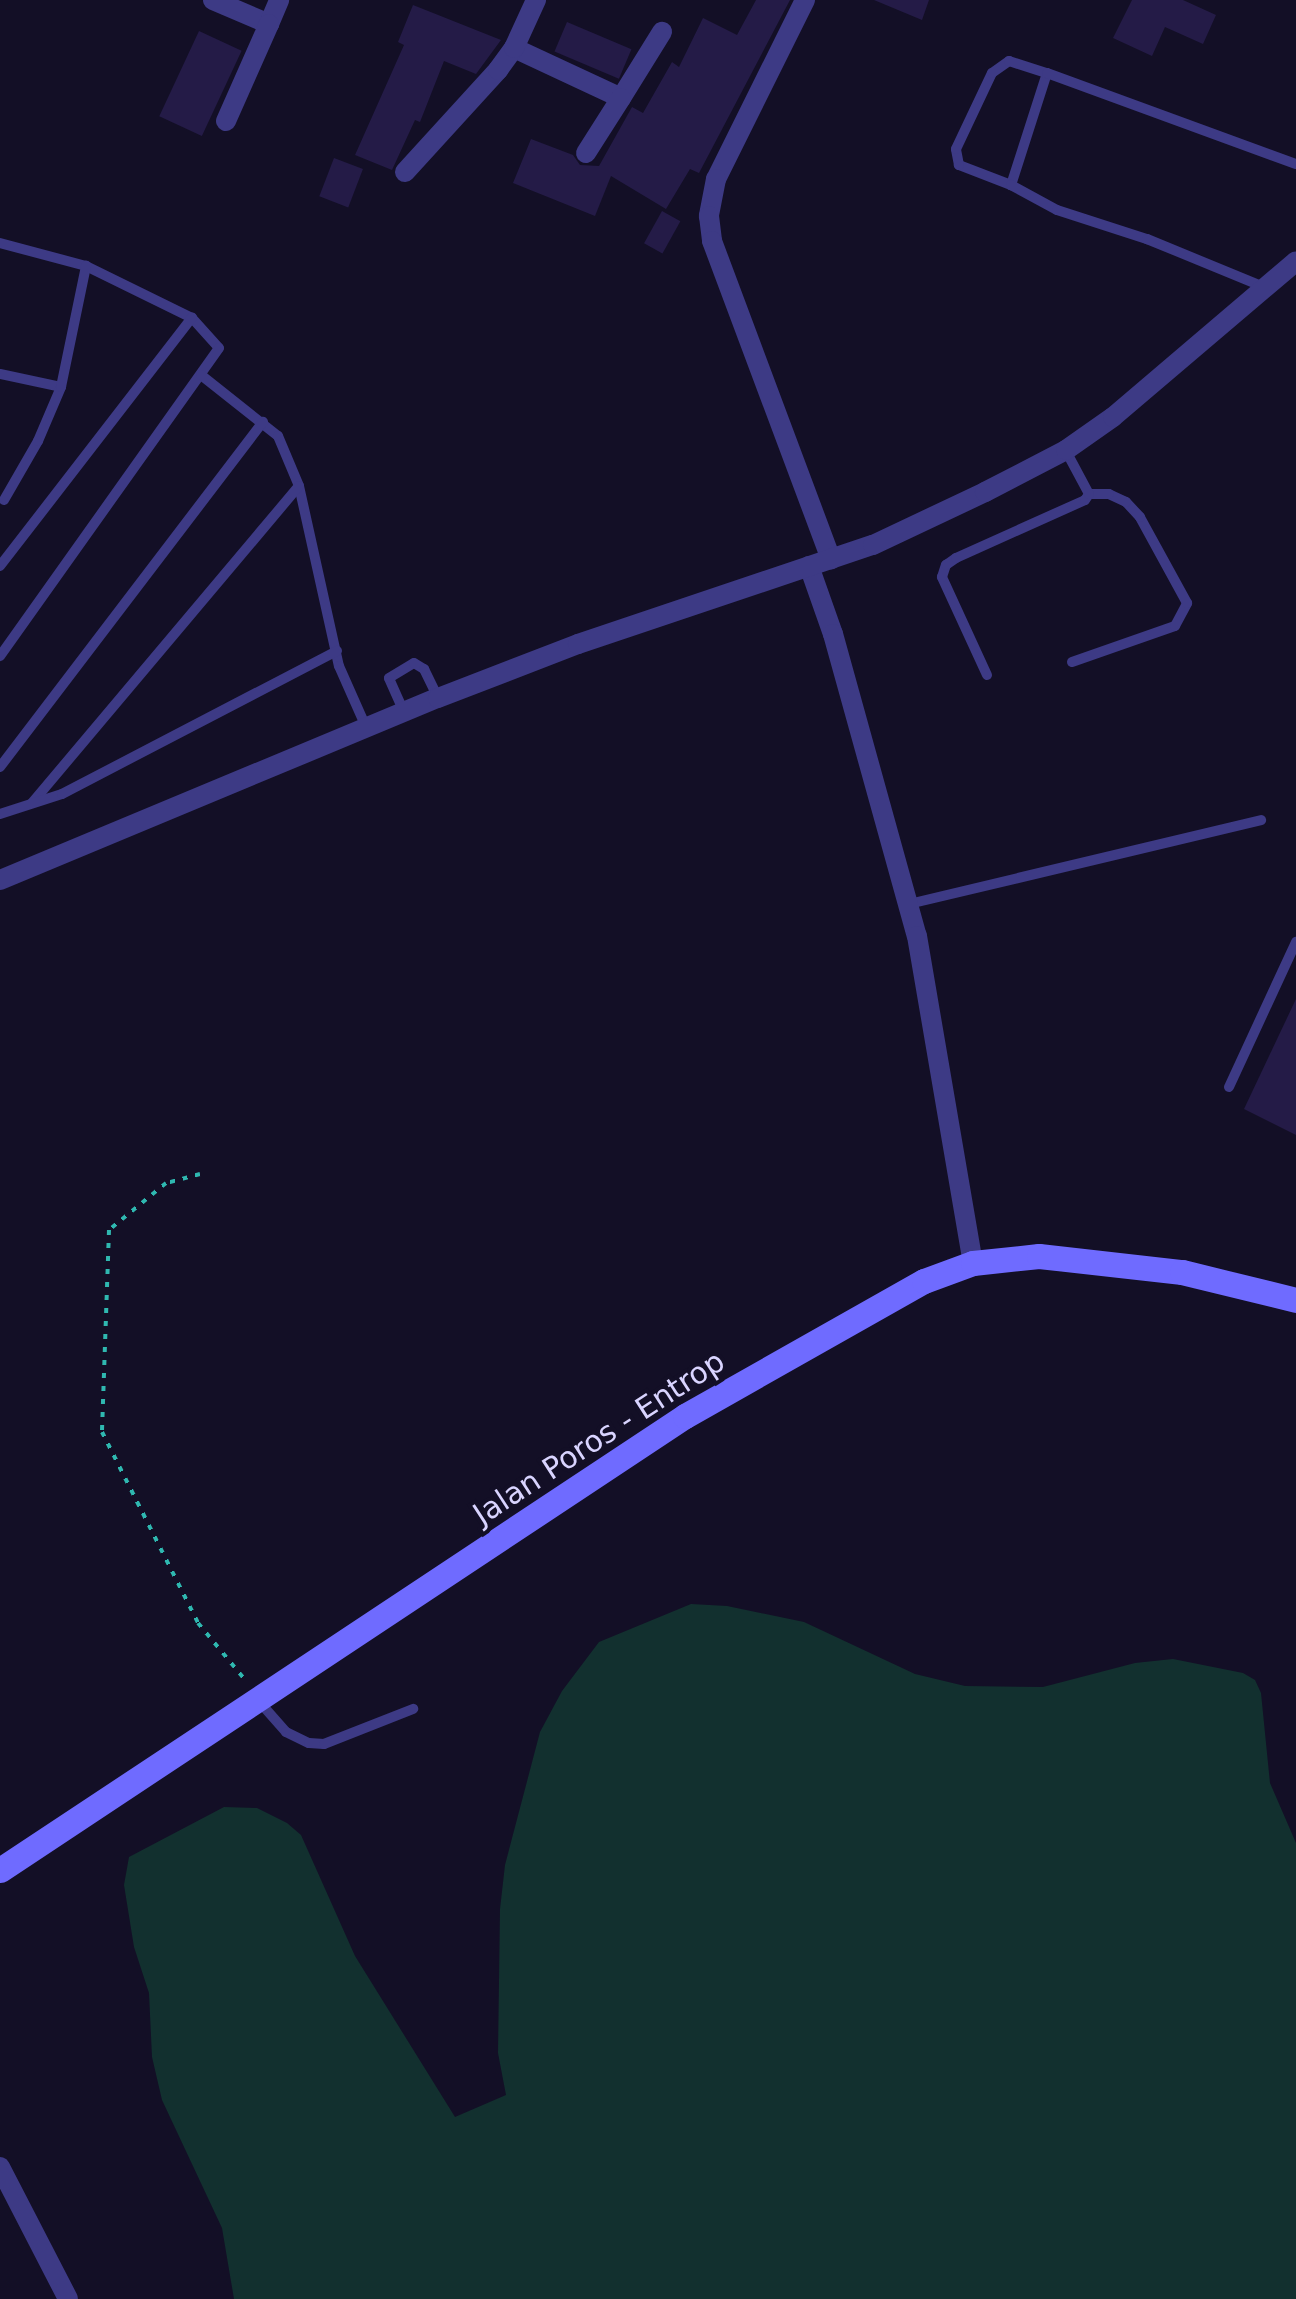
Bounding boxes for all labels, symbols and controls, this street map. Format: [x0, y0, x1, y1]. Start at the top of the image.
street label: Jalan Poros - Entrop [467, 1343, 731, 1533]

